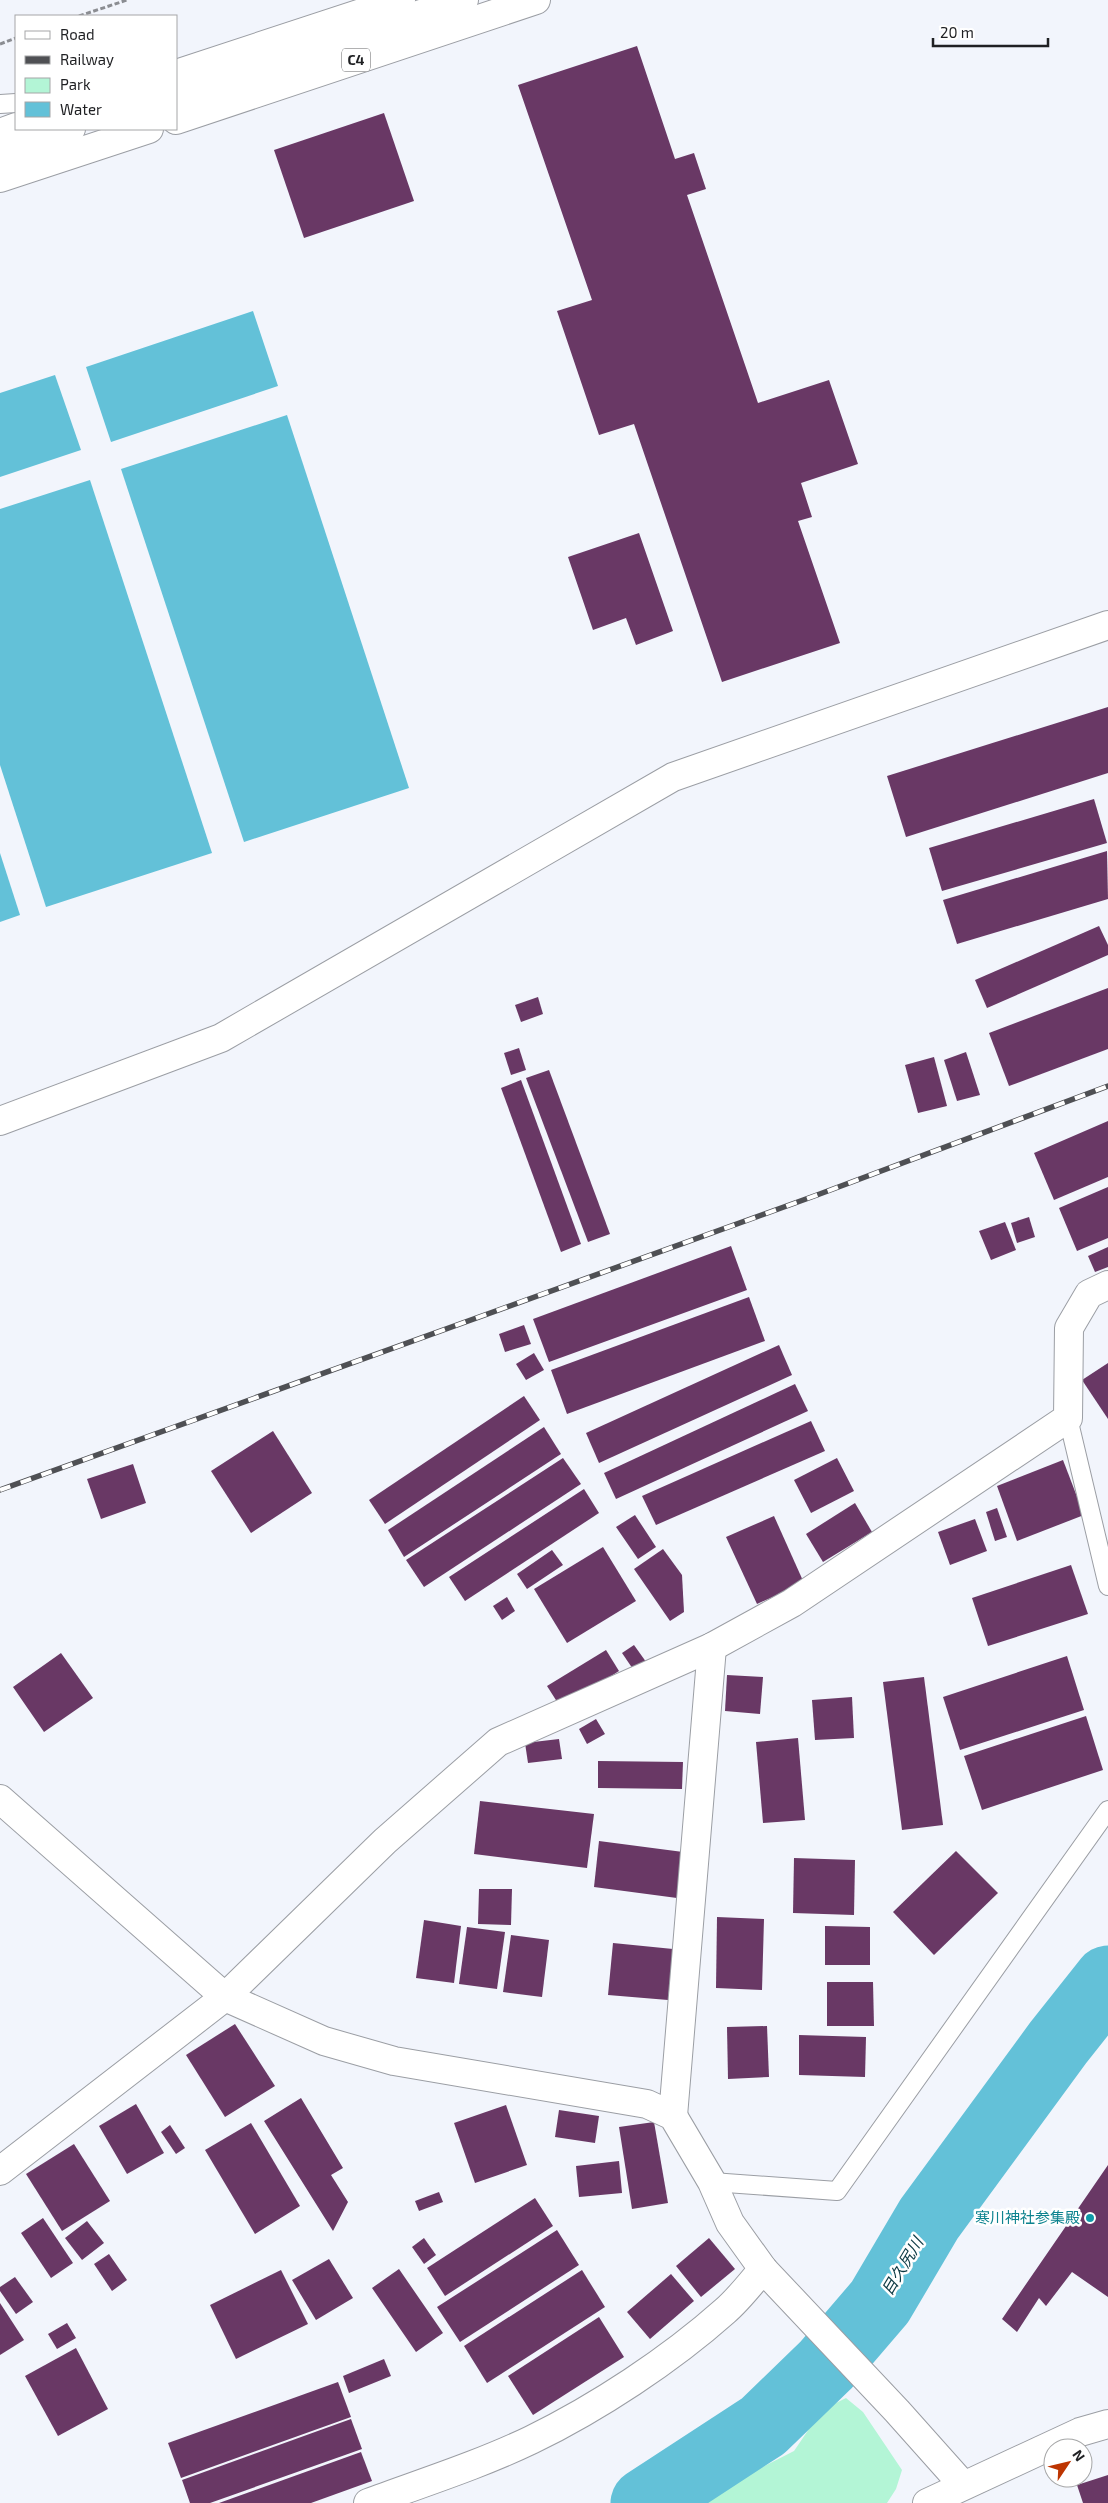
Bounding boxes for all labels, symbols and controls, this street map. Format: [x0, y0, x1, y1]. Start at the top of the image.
legend [15, 15, 178, 130]
scale bar [933, 15, 1048, 47]
text: 20 m [940, 23, 974, 41]
text: Road [60, 25, 95, 43]
road number: C4 [342, 48, 370, 72]
text: Railway [60, 50, 114, 68]
text: Park [60, 75, 91, 93]
text: Water [60, 100, 102, 118]
place label: 寒川神社参集殿 [975, 2208, 1080, 2226]
marker: 寒川神社参集殿 [1084, 2212, 1096, 2224]
water label: 目久尻川 [877, 2232, 927, 2298]
north arrow [1043, 2438, 1093, 2488]
text: N [1069, 2446, 1089, 2464]

